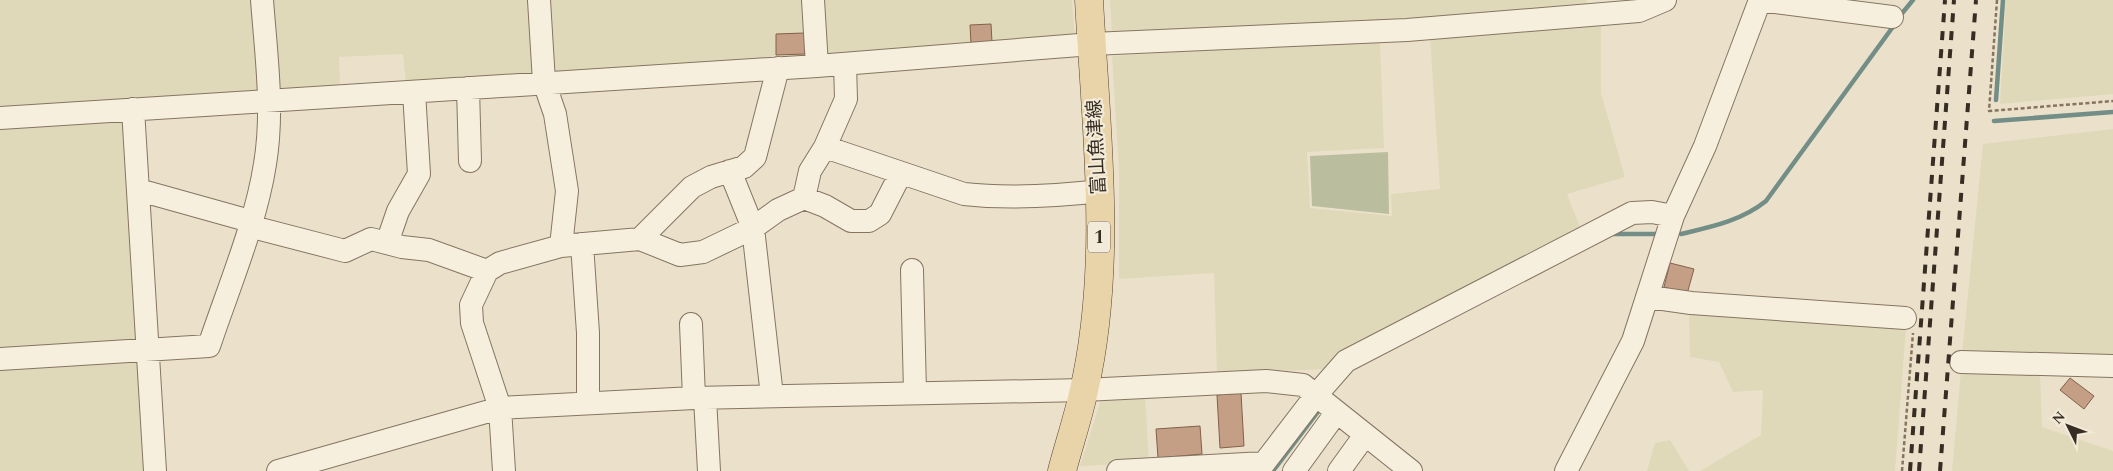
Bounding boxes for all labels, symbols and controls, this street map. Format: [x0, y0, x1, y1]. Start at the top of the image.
street label: 富山魚津線 [1080, 99, 1114, 195]
road number: 1 [1088, 222, 1110, 252]
north arrow [2043, 401, 2093, 451]
text: N [2047, 406, 2070, 429]

